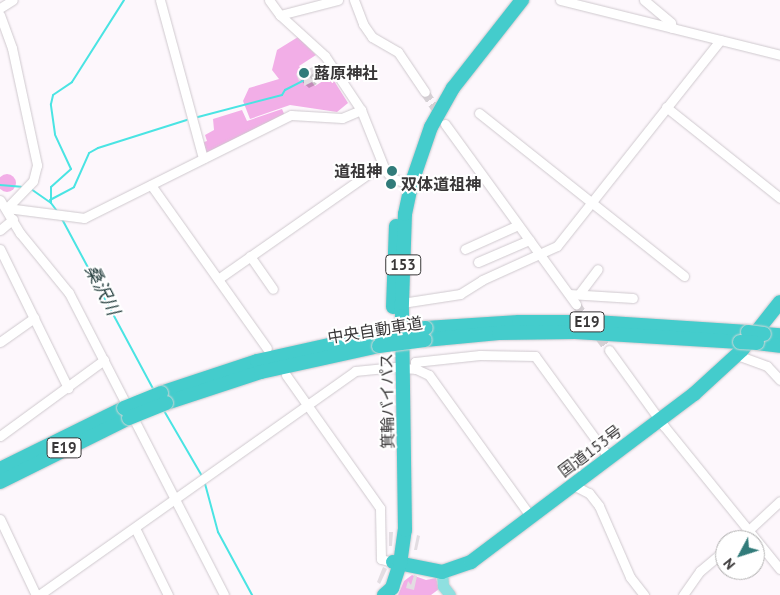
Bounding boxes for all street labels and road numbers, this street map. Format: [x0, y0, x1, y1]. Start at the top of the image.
road number: 153 [384, 252, 422, 278]
road number: E19 [570, 310, 604, 334]
street label: 中央自動車道 [326, 313, 424, 347]
street label: 箕輪バイパス [377, 353, 397, 449]
street label: 国道153号 [555, 421, 625, 481]
road number: E19 [46, 436, 82, 460]

